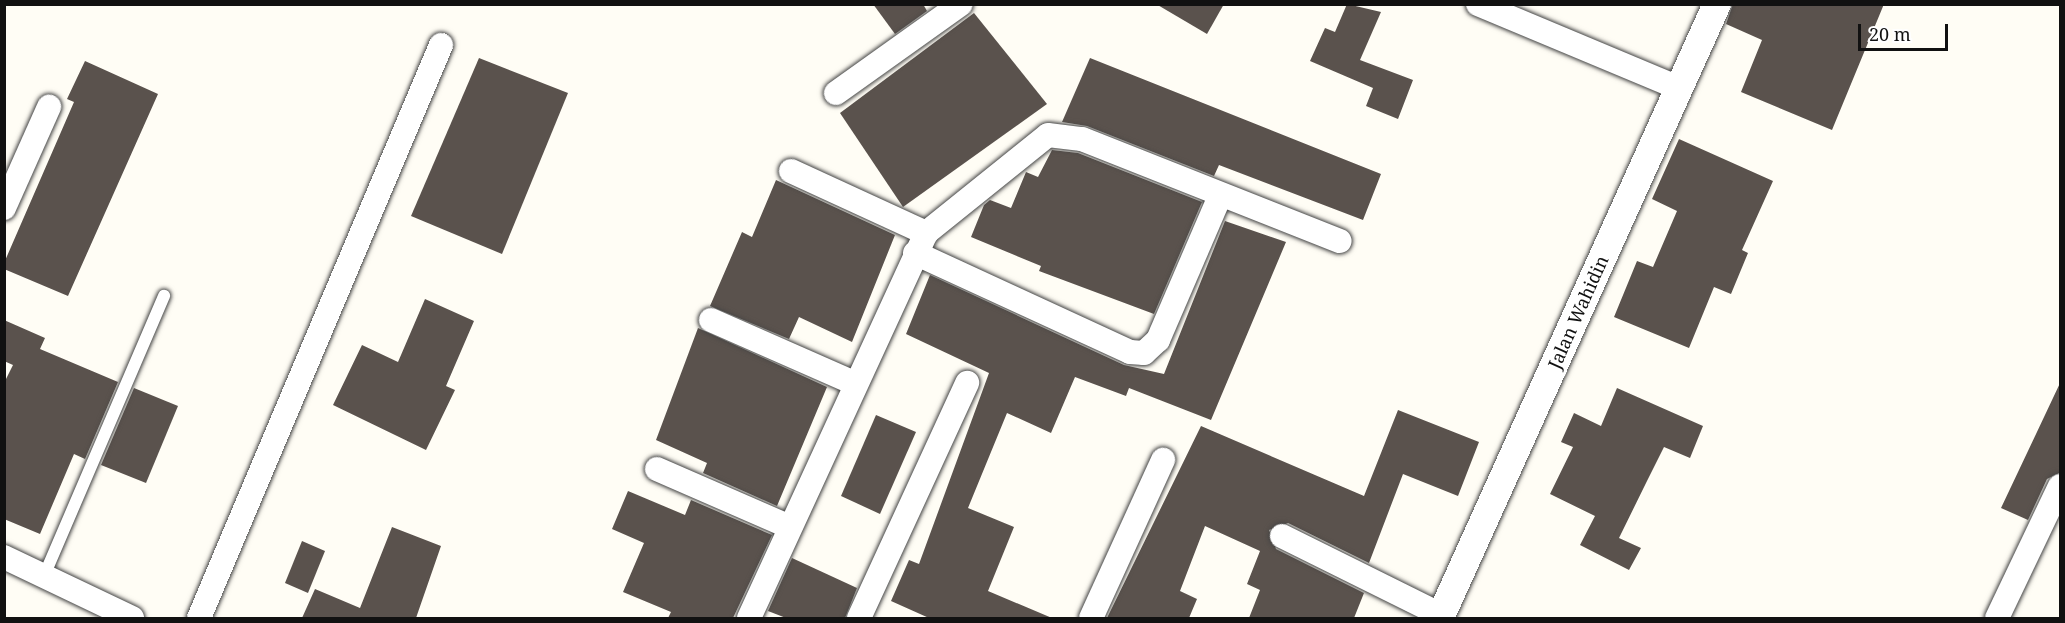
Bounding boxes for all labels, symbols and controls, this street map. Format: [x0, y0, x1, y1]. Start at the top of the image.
scale bar [1861, 12, 1951, 50]
text: 20 m [1869, 22, 1911, 46]
street label: Jalan Wahidin [1543, 252, 1613, 372]

